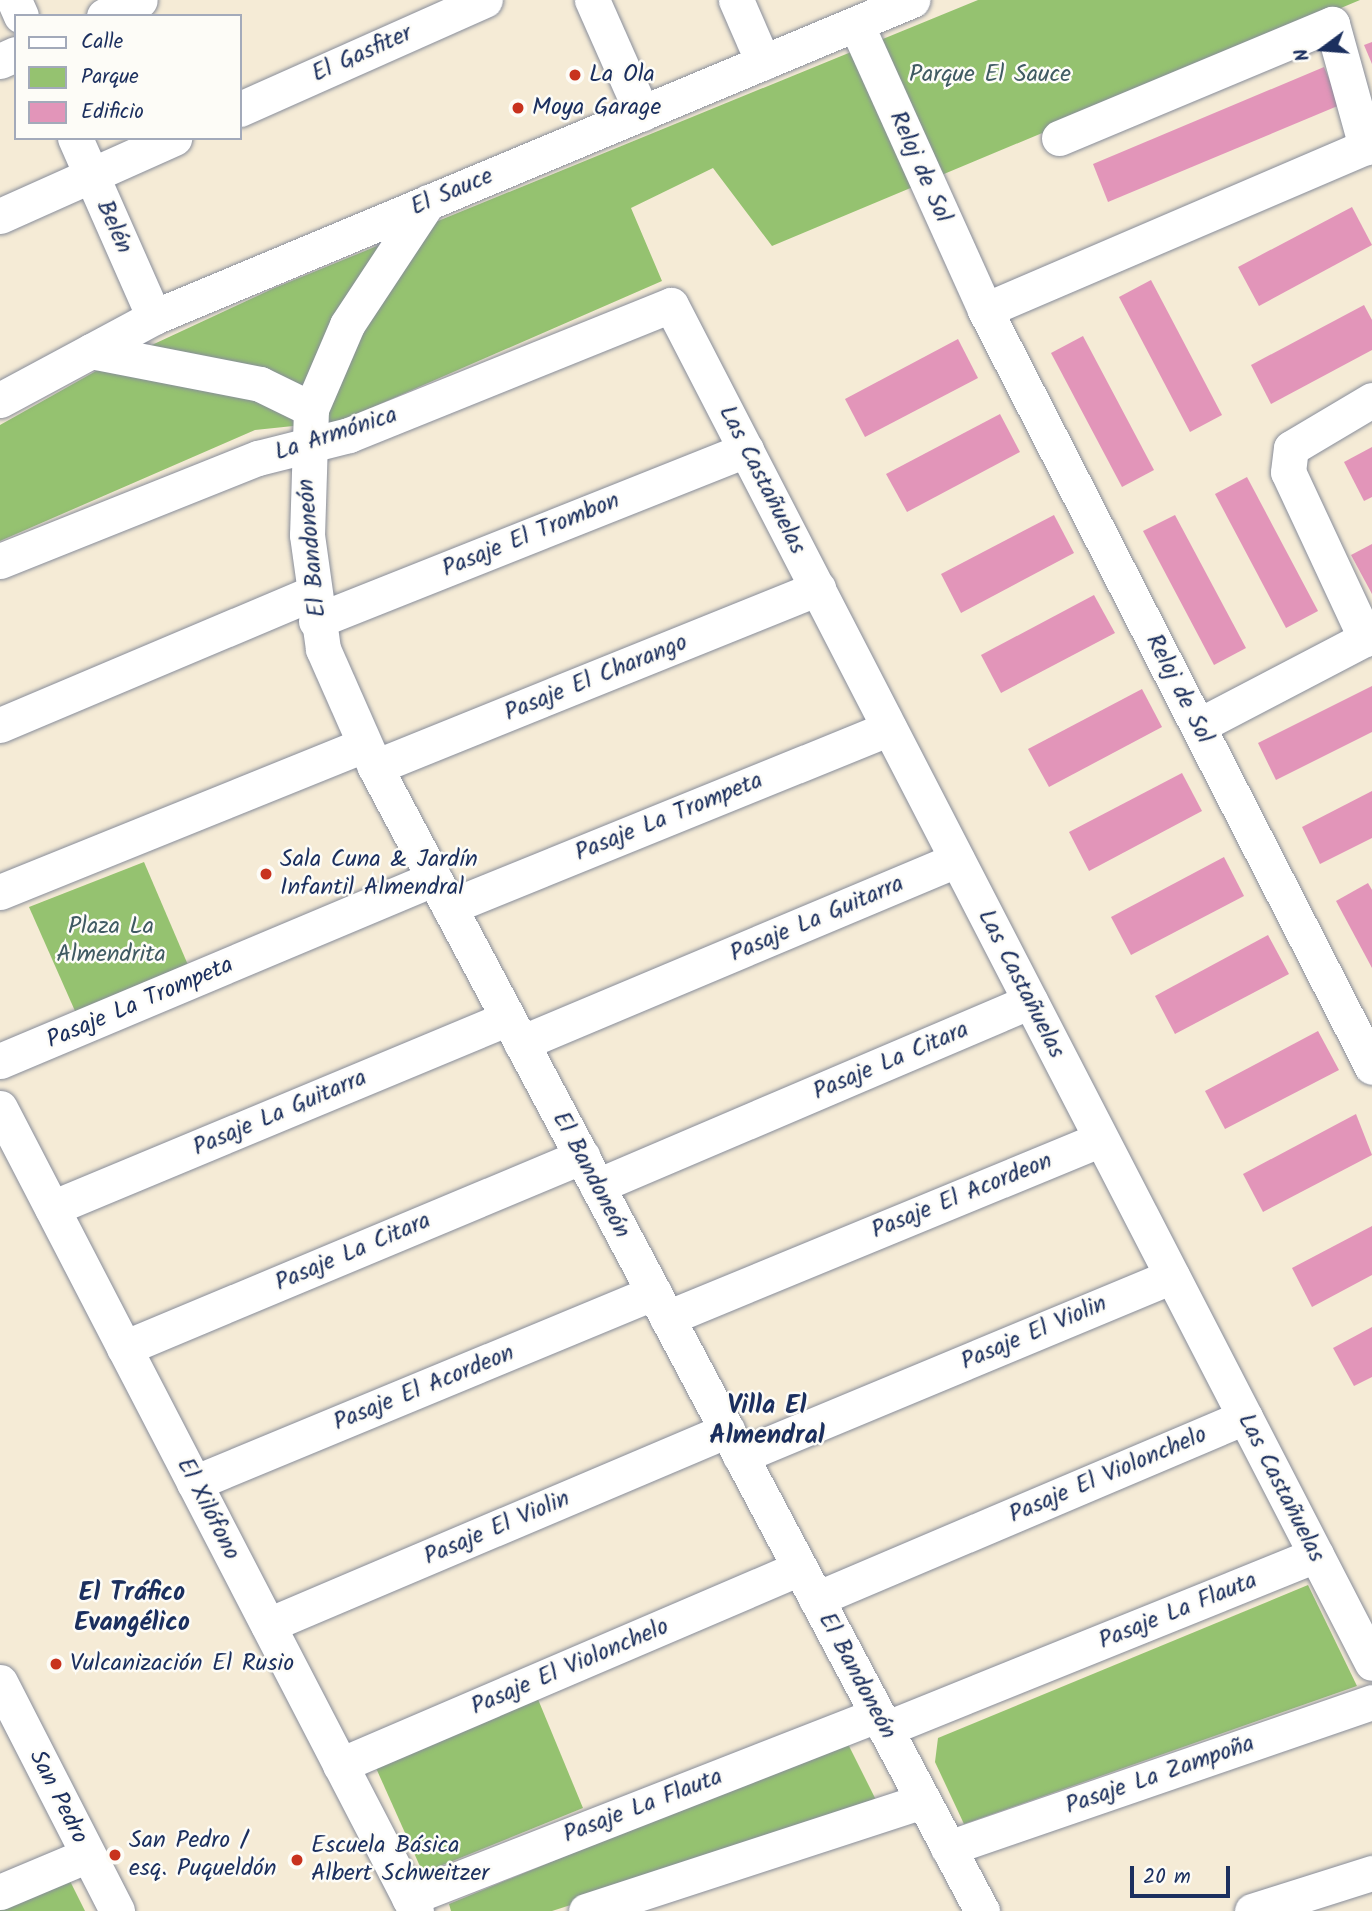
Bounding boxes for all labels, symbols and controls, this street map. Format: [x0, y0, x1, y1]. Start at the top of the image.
legend [14, 14, 242, 140]
north arrow [1288, 14, 1358, 84]
street label: El Gasfiter [308, 19, 416, 89]
text: Calle [81, 26, 123, 59]
text: N [1287, 45, 1319, 65]
text: Parque [81, 61, 139, 94]
place label: La Ola [589, 61, 655, 89]
park label: Parque El Sauce [909, 61, 1071, 89]
marker: La Ola [567, 67, 583, 83]
place label: Moya Garage [532, 94, 661, 122]
text: Edificio [81, 96, 144, 129]
marker: Moya Garage [510, 100, 526, 116]
street label: Reloj de Sol [883, 107, 957, 227]
street label: El Sauce [407, 162, 497, 222]
street label: Belén [90, 196, 138, 258]
street label: La Armónica [271, 401, 401, 467]
street label: Las Castañuelas [712, 401, 812, 559]
street label: El Bandoneón [292, 478, 332, 618]
street label: Pasaje El Trombon [438, 486, 624, 584]
street label: Pasaje El Charango [500, 628, 692, 728]
street label: Reloj de Sol [1139, 629, 1219, 749]
street label: Pasaje La Trompeta [571, 766, 767, 868]
place label: Sala Cuna & Jardín Infantil Almendral [280, 846, 478, 902]
marker: Sala Cuna & Jardín Infantil Almendral [258, 866, 274, 882]
street label: Pasaje La Guitarra [726, 869, 908, 969]
street label: Las Castañuelas [971, 905, 1071, 1063]
park label: Plaza La Almendrita [56, 913, 166, 969]
street label: Pasaje La Trompeta [42, 951, 238, 1055]
street label: Pasaje La Citara [809, 1015, 973, 1107]
street label: Pasaje La Guitarra [189, 1063, 371, 1163]
street label: El Bandoneón [546, 1107, 636, 1243]
street label: Pasaje El Acordeon [867, 1147, 1057, 1245]
street label: Pasaje La Citara [271, 1206, 435, 1298]
street label: Pasaje El Violin [957, 1289, 1111, 1377]
street label: Pasaje El Acordeon [329, 1339, 519, 1437]
district label: Villa El Almendral [709, 1391, 825, 1452]
street label: Las Castañuelas [1231, 1409, 1331, 1567]
street label: Pasaje El Violonchelo [1005, 1420, 1211, 1530]
street label: El Xilófono [170, 1453, 246, 1565]
street label: Pasaje El Violin [420, 1484, 574, 1572]
street label: Pasaje La Flauta [1095, 1566, 1261, 1656]
district label: El Tráfico Evangélico [74, 1578, 190, 1640]
street label: El Bandoneón [812, 1608, 902, 1744]
street label: Pasaje El Violonchelo [467, 1612, 673, 1722]
place label: Vulcanización El Rusio [70, 1650, 294, 1678]
marker: Vulcanización El Rusio [48, 1656, 64, 1672]
street label: Pasaje La Zampoña [1062, 1729, 1258, 1821]
street label: San Pedro [22, 1745, 94, 1849]
street label: Pasaje La Flauta [559, 1762, 727, 1850]
place label: San Pedro / esq. Puqueldón [129, 1827, 277, 1883]
place label: Escuela Básica Albert Schweitzer [311, 1832, 489, 1888]
marker: San Pedro / esq. Puqueldón [107, 1847, 123, 1863]
marker: Escuela Básica Albert Schweitzer [289, 1852, 305, 1868]
scale bar [1134, 1852, 1234, 1896]
text: 20 m [1143, 1861, 1191, 1894]

